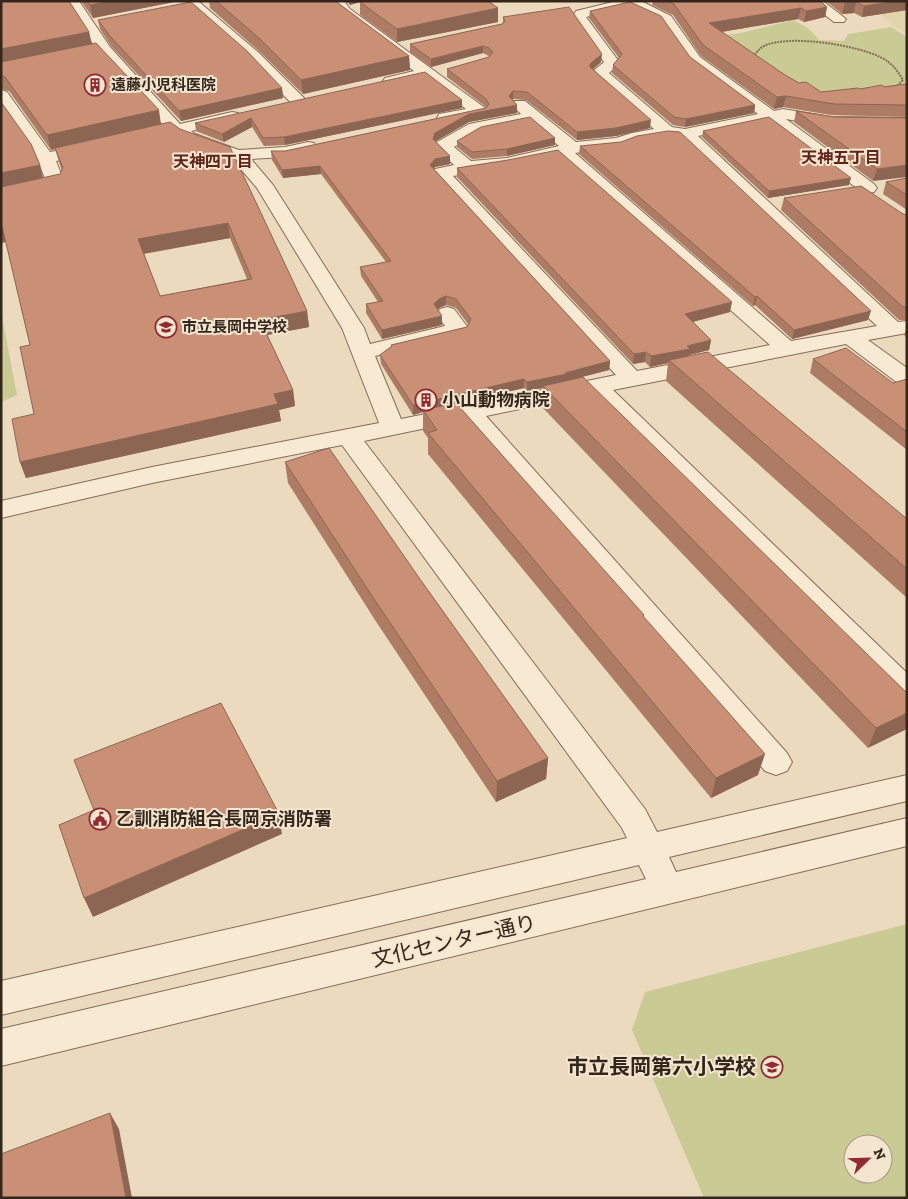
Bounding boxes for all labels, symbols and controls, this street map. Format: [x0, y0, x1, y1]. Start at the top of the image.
building icon: 遠藤小児科医院 [83, 73, 107, 97]
place label: 遠藤小児科医院 [111, 76, 216, 94]
district label: 天神五丁目 [801, 148, 881, 167]
district label: 天神四丁目 [173, 152, 253, 171]
school or university icon: 市立長岡中学校 [154, 315, 178, 339]
place label: 市立長岡中学校 [182, 318, 287, 336]
building icon: 小山動物病院 [414, 388, 438, 412]
place label: 小山動物病院 [442, 389, 550, 411]
public building icon: 乙訓消防組合長岡京消防署 [88, 807, 112, 831]
place label: 乙訓消防組合長岡京消防署 [116, 808, 332, 830]
street label: 文化センター通り [369, 909, 539, 972]
place label: 市立長岡第六小学校 [567, 1054, 756, 1079]
school or university icon: 市立長岡第六小学校 [760, 1055, 784, 1079]
north arrow [843, 1134, 893, 1184]
text: N [870, 1146, 890, 1163]

